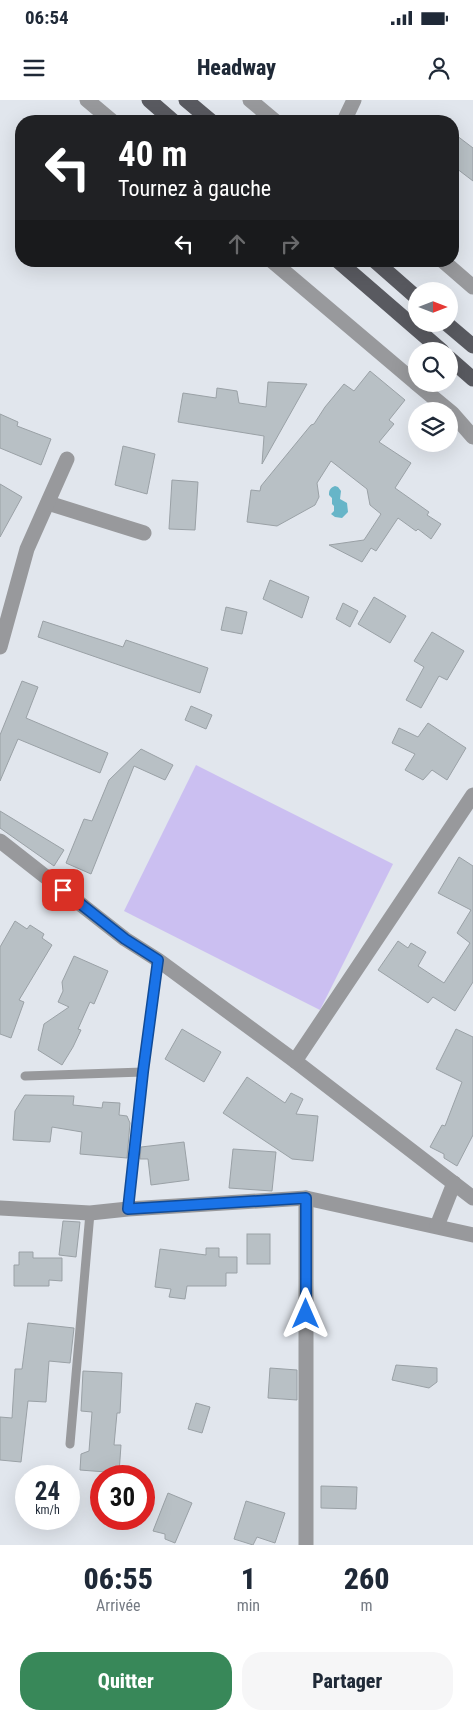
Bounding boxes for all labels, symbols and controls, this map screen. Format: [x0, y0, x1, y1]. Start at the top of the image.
text: 06:54 [25, 6, 69, 29]
icon: menu [20, 54, 48, 82]
icon: person [425, 54, 453, 82]
text: Headway [197, 55, 276, 80]
text: 40 m [118, 134, 187, 175]
icon: left [35, 135, 100, 200]
text: Tournez à gauche [118, 176, 271, 201]
icon: left [170, 230, 198, 258]
icon: ahead [223, 230, 251, 258]
icon: right [276, 230, 304, 258]
north arrow [408, 282, 458, 332]
map controls [408, 282, 458, 452]
button: search [408, 342, 458, 392]
button: layers [408, 402, 458, 452]
pin [42, 869, 84, 911]
icon: arrive [49, 876, 77, 904]
position arrow [279, 1287, 331, 1339]
speed limit sign: 30 [90, 1465, 155, 1530]
text: 24 [35, 1477, 60, 1506]
text: km/h [35, 1503, 60, 1517]
text: 06:55 [84, 1561, 153, 1596]
text: 1 [241, 1561, 256, 1596]
text: 260 [344, 1561, 389, 1596]
text: Arrivée [96, 1596, 141, 1615]
text: min [237, 1596, 260, 1615]
text: m [361, 1596, 373, 1615]
button: Quitter [20, 1652, 232, 1710]
button: Partager [242, 1652, 453, 1710]

